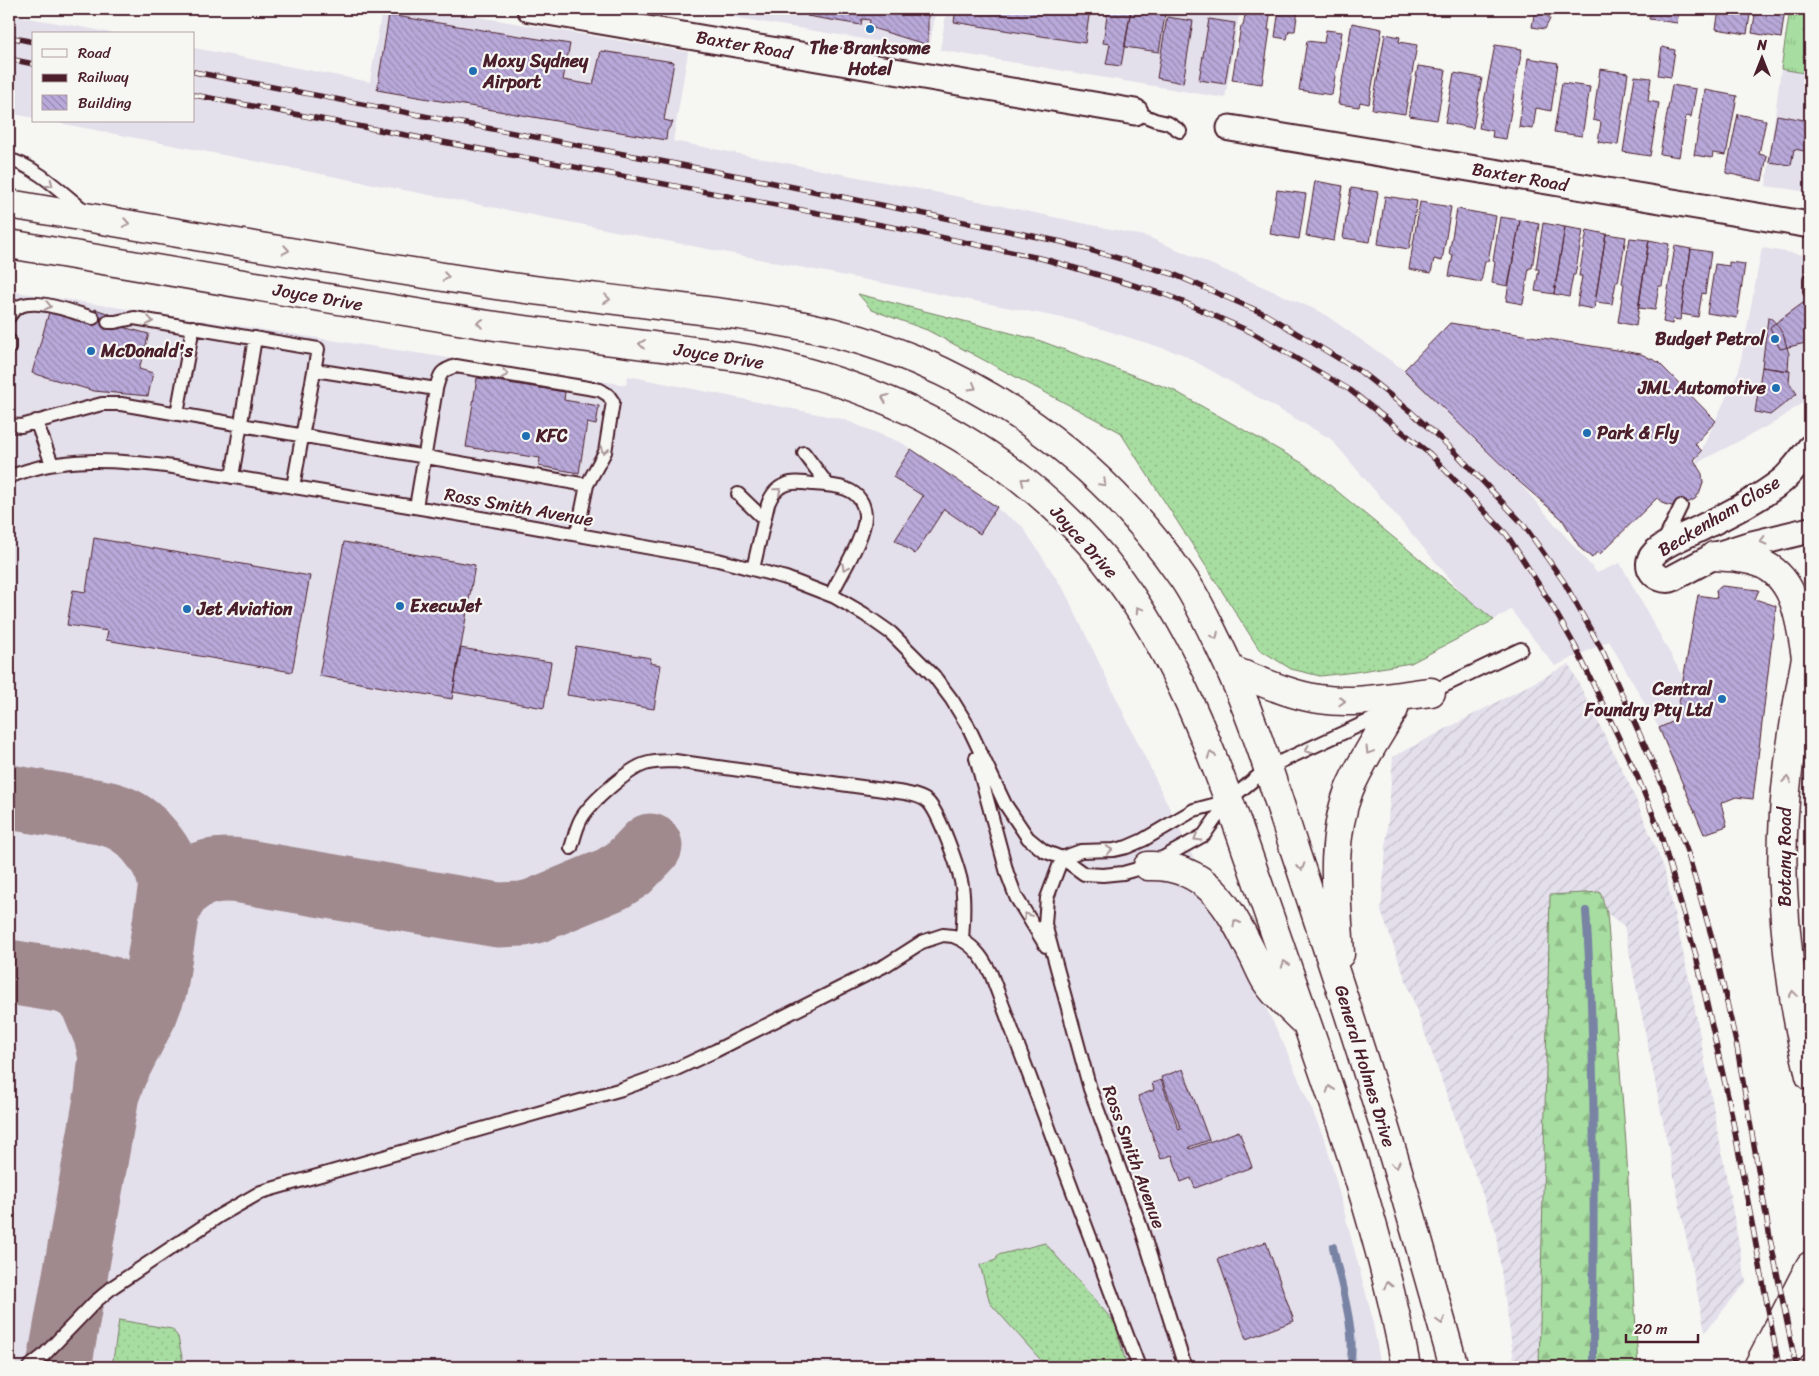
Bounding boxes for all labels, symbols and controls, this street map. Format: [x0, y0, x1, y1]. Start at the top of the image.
street label: Baxter Road [693, 21, 796, 69]
marker: The Branksome Hotel [864, 23, 876, 35]
legend [32, 32, 195, 122]
place label: The Branksome Hotel [810, 32, 931, 85]
north arrow [1736, 32, 1786, 82]
text: N [1756, 33, 1767, 58]
text: Road [78, 40, 111, 66]
place label: Moxy Sydney Airport [482, 45, 589, 98]
text: Railway [78, 64, 129, 90]
marker: Moxy Sydney Airport [467, 65, 479, 77]
text: Building [78, 90, 132, 116]
street label: Baxter Road [1469, 153, 1572, 201]
one-way arrow [45, 178, 54, 187]
one-way arrow [121, 218, 130, 228]
one-way arrow [282, 245, 290, 255]
one-way arrow [442, 271, 451, 281]
street label: Joyce Drive [270, 273, 365, 321]
one-way arrow [604, 293, 612, 304]
one-way arrow [44, 300, 53, 311]
one-way arrow [146, 315, 154, 326]
one-way arrow [476, 319, 485, 329]
place label: Budget Petrol [1655, 323, 1766, 355]
street label: Joyce Drive [671, 333, 766, 379]
marker: Budget Petrol [1769, 333, 1781, 345]
place label: McDonald's [100, 335, 194, 367]
one-way arrow [637, 339, 645, 350]
marker: McDonald's [85, 345, 97, 357]
one-way arrow [501, 368, 510, 378]
place label: JML Automotive [1637, 372, 1767, 404]
one-way arrow [967, 380, 976, 390]
marker: JML Automotive [1770, 382, 1782, 394]
one-way arrow [881, 394, 890, 405]
place label: Park & Fly [1597, 417, 1680, 449]
place label: KFC [535, 420, 568, 452]
marker: Park & Fly [1581, 427, 1593, 439]
marker: KFC [520, 430, 532, 442]
one-way arrow [600, 445, 610, 453]
street label: Beckenham Close [1652, 467, 1786, 565]
one-way arrow [1097, 477, 1106, 486]
street label: Ross Smith Avenue [442, 478, 596, 536]
one-way arrow [1021, 479, 1030, 487]
one-way arrow [772, 488, 781, 497]
street label: Joyce Drive [1041, 497, 1126, 586]
one-way arrow [1758, 535, 1767, 546]
one-way arrow [840, 562, 851, 571]
place label: ExecuJet [410, 590, 483, 622]
place label: Jet Aviation [196, 593, 293, 625]
marker: ExecuJet [394, 600, 406, 612]
marker: Jet Aviation [181, 603, 193, 615]
one-way arrow [1136, 606, 1145, 615]
one-way arrow [1208, 631, 1219, 640]
place label: Central Foundry Pty Ltd [1583, 673, 1713, 726]
marker: Central Foundry Pty Ltd [1716, 693, 1728, 705]
one-way arrow [1339, 696, 1347, 706]
one-way arrow [1304, 743, 1313, 754]
one-way arrow [1366, 746, 1376, 755]
one-way arrow [1207, 751, 1217, 760]
one-way arrow [1781, 776, 1792, 784]
street label: Botany Road [1769, 806, 1801, 907]
one-way arrow [1193, 831, 1202, 841]
one-way arrow [1105, 845, 1113, 856]
one-way arrow [1295, 862, 1305, 870]
one-way arrow [1024, 912, 1034, 921]
one-way arrow [1233, 919, 1243, 928]
one-way arrow [1281, 960, 1291, 969]
street label: General Holmes Drive [1325, 981, 1405, 1151]
one-way arrow [1788, 990, 1799, 998]
street label: Ross Smith Avenue [1093, 1081, 1175, 1233]
one-way arrow [1326, 1085, 1336, 1093]
one-way arrow [1391, 1161, 1401, 1169]
one-way arrow [1383, 1281, 1394, 1290]
scale bar [1626, 1311, 1699, 1343]
text: 20 m [1634, 1316, 1668, 1342]
one-way arrow [1436, 1317, 1446, 1325]

